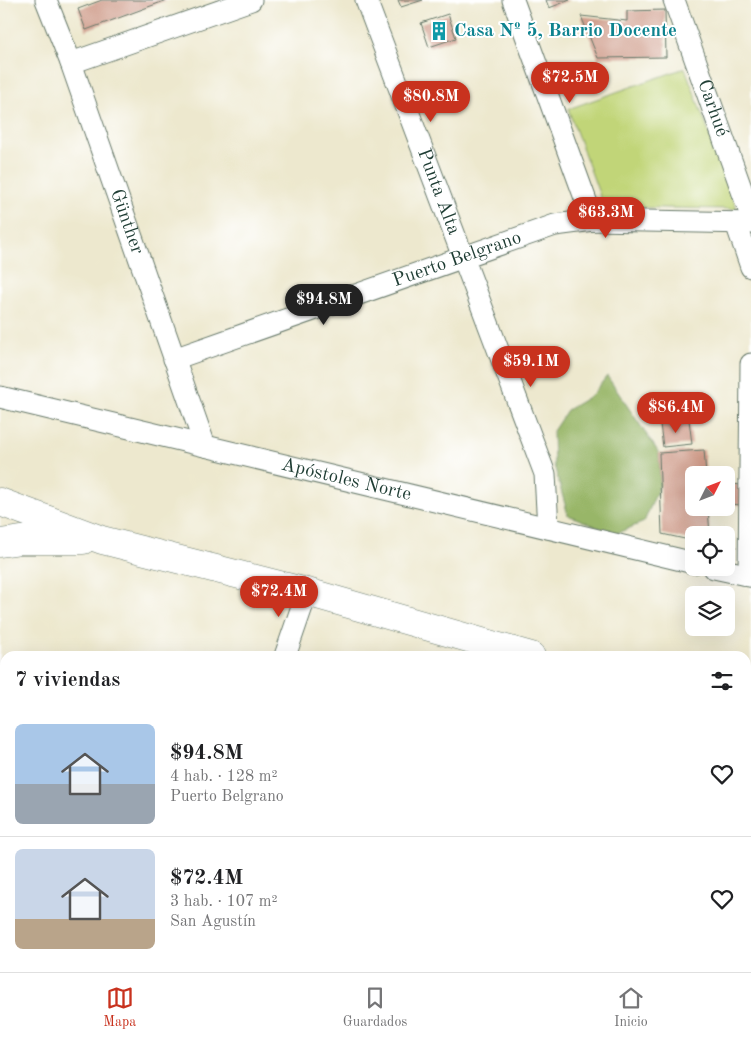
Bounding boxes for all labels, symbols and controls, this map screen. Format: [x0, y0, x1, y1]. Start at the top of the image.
building icon: Casa Nº 5, Barrio Docente [428, 20, 450, 42]
place label: Casa Nº 5, Barrio Docente [454, 22, 677, 41]
pin: $72.5M [529, 62, 611, 104]
text: $72.5M [542, 70, 598, 86]
street label: Carhué [694, 77, 731, 139]
pin: $80.8M [390, 80, 472, 123]
text: $80.8M [403, 89, 459, 105]
street label: Punta Alta [414, 146, 464, 238]
street label: Günther [106, 187, 147, 257]
pin: $63.3M [565, 196, 647, 239]
text: $63.3M [578, 205, 634, 221]
street label: Puerto Belgrano [390, 228, 524, 291]
pin: $94.8M [283, 284, 365, 326]
text: $94.8M [296, 292, 352, 308]
pin: $59.1M [490, 346, 572, 388]
text: $59.1M [503, 354, 559, 370]
pin: $86.4M [635, 392, 717, 434]
text: $86.4M [648, 400, 704, 416]
street label: Apóstoles Norte [279, 455, 413, 505]
north arrow [685, 466, 735, 516]
map controls [685, 466, 735, 636]
button: locate [685, 526, 735, 576]
pin: $72.4M [238, 576, 320, 618]
text: $72.4M [251, 584, 307, 600]
button: layers [685, 586, 735, 636]
icon: filters [708, 667, 736, 695]
text: 7 viviendas [15, 670, 120, 691]
text: $94.8M [170, 743, 243, 764]
icon: home [55, 744, 115, 804]
icon: heart [708, 760, 736, 788]
text: 4 hab. · 128 m² [170, 769, 278, 785]
text: Puerto Belgrano [170, 789, 284, 805]
text: $72.4M [170, 868, 243, 889]
icon: home [55, 869, 115, 929]
icon: heart [708, 885, 736, 913]
text: 3 hab. · 107 m² [170, 894, 278, 910]
text: San Agustín [170, 914, 256, 930]
tab: Mapa [103, 984, 136, 1031]
tab: Guardados [343, 984, 407, 1031]
tab: Inicio [614, 984, 648, 1031]

